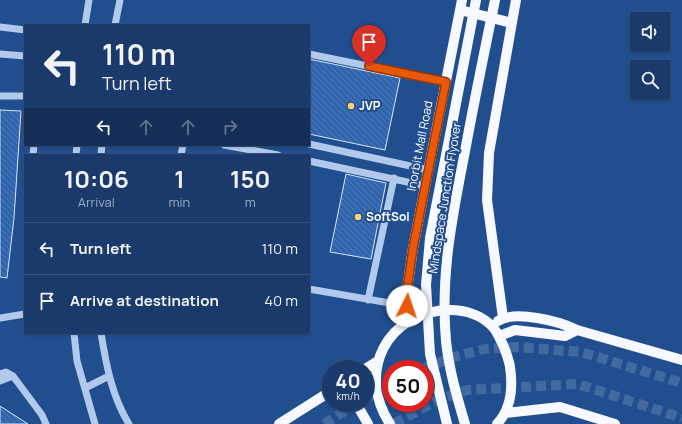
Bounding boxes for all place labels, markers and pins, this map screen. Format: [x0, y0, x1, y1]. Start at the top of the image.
pin [352, 25, 386, 66]
place label: JVP [359, 97, 381, 114]
marker: JVP [346, 101, 356, 111]
place label: SoftSol [366, 208, 410, 225]
marker: SoftSol [353, 212, 363, 222]

